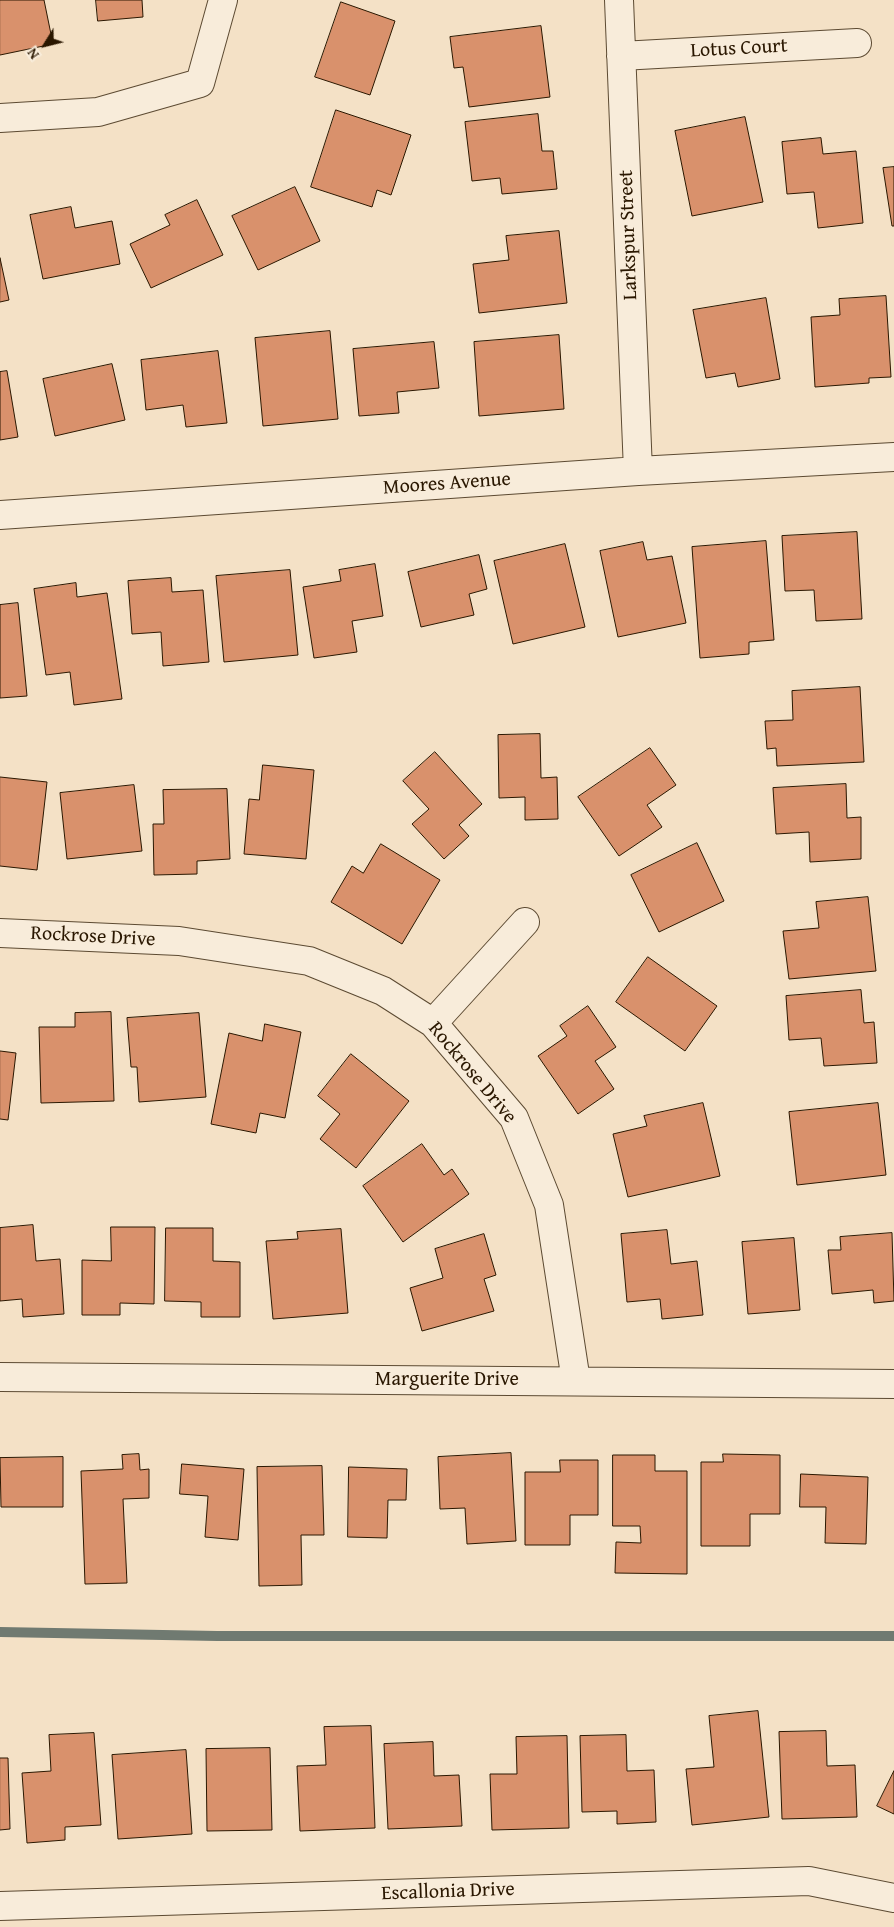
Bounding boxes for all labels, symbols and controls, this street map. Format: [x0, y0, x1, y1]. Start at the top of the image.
north arrow [20, 20, 70, 70]
street label: Lotus Court [690, 34, 788, 64]
text: N [22, 44, 44, 63]
street label: Larkspur Street [615, 169, 643, 301]
street label: Moores Avenue [382, 468, 512, 500]
street label: Rockrose Drive [30, 922, 156, 952]
street label: Rockrose Drive [423, 1017, 521, 1129]
street label: Marguerite Drive [375, 1368, 519, 1392]
street label: Escallonia Drive [381, 1878, 515, 1906]

